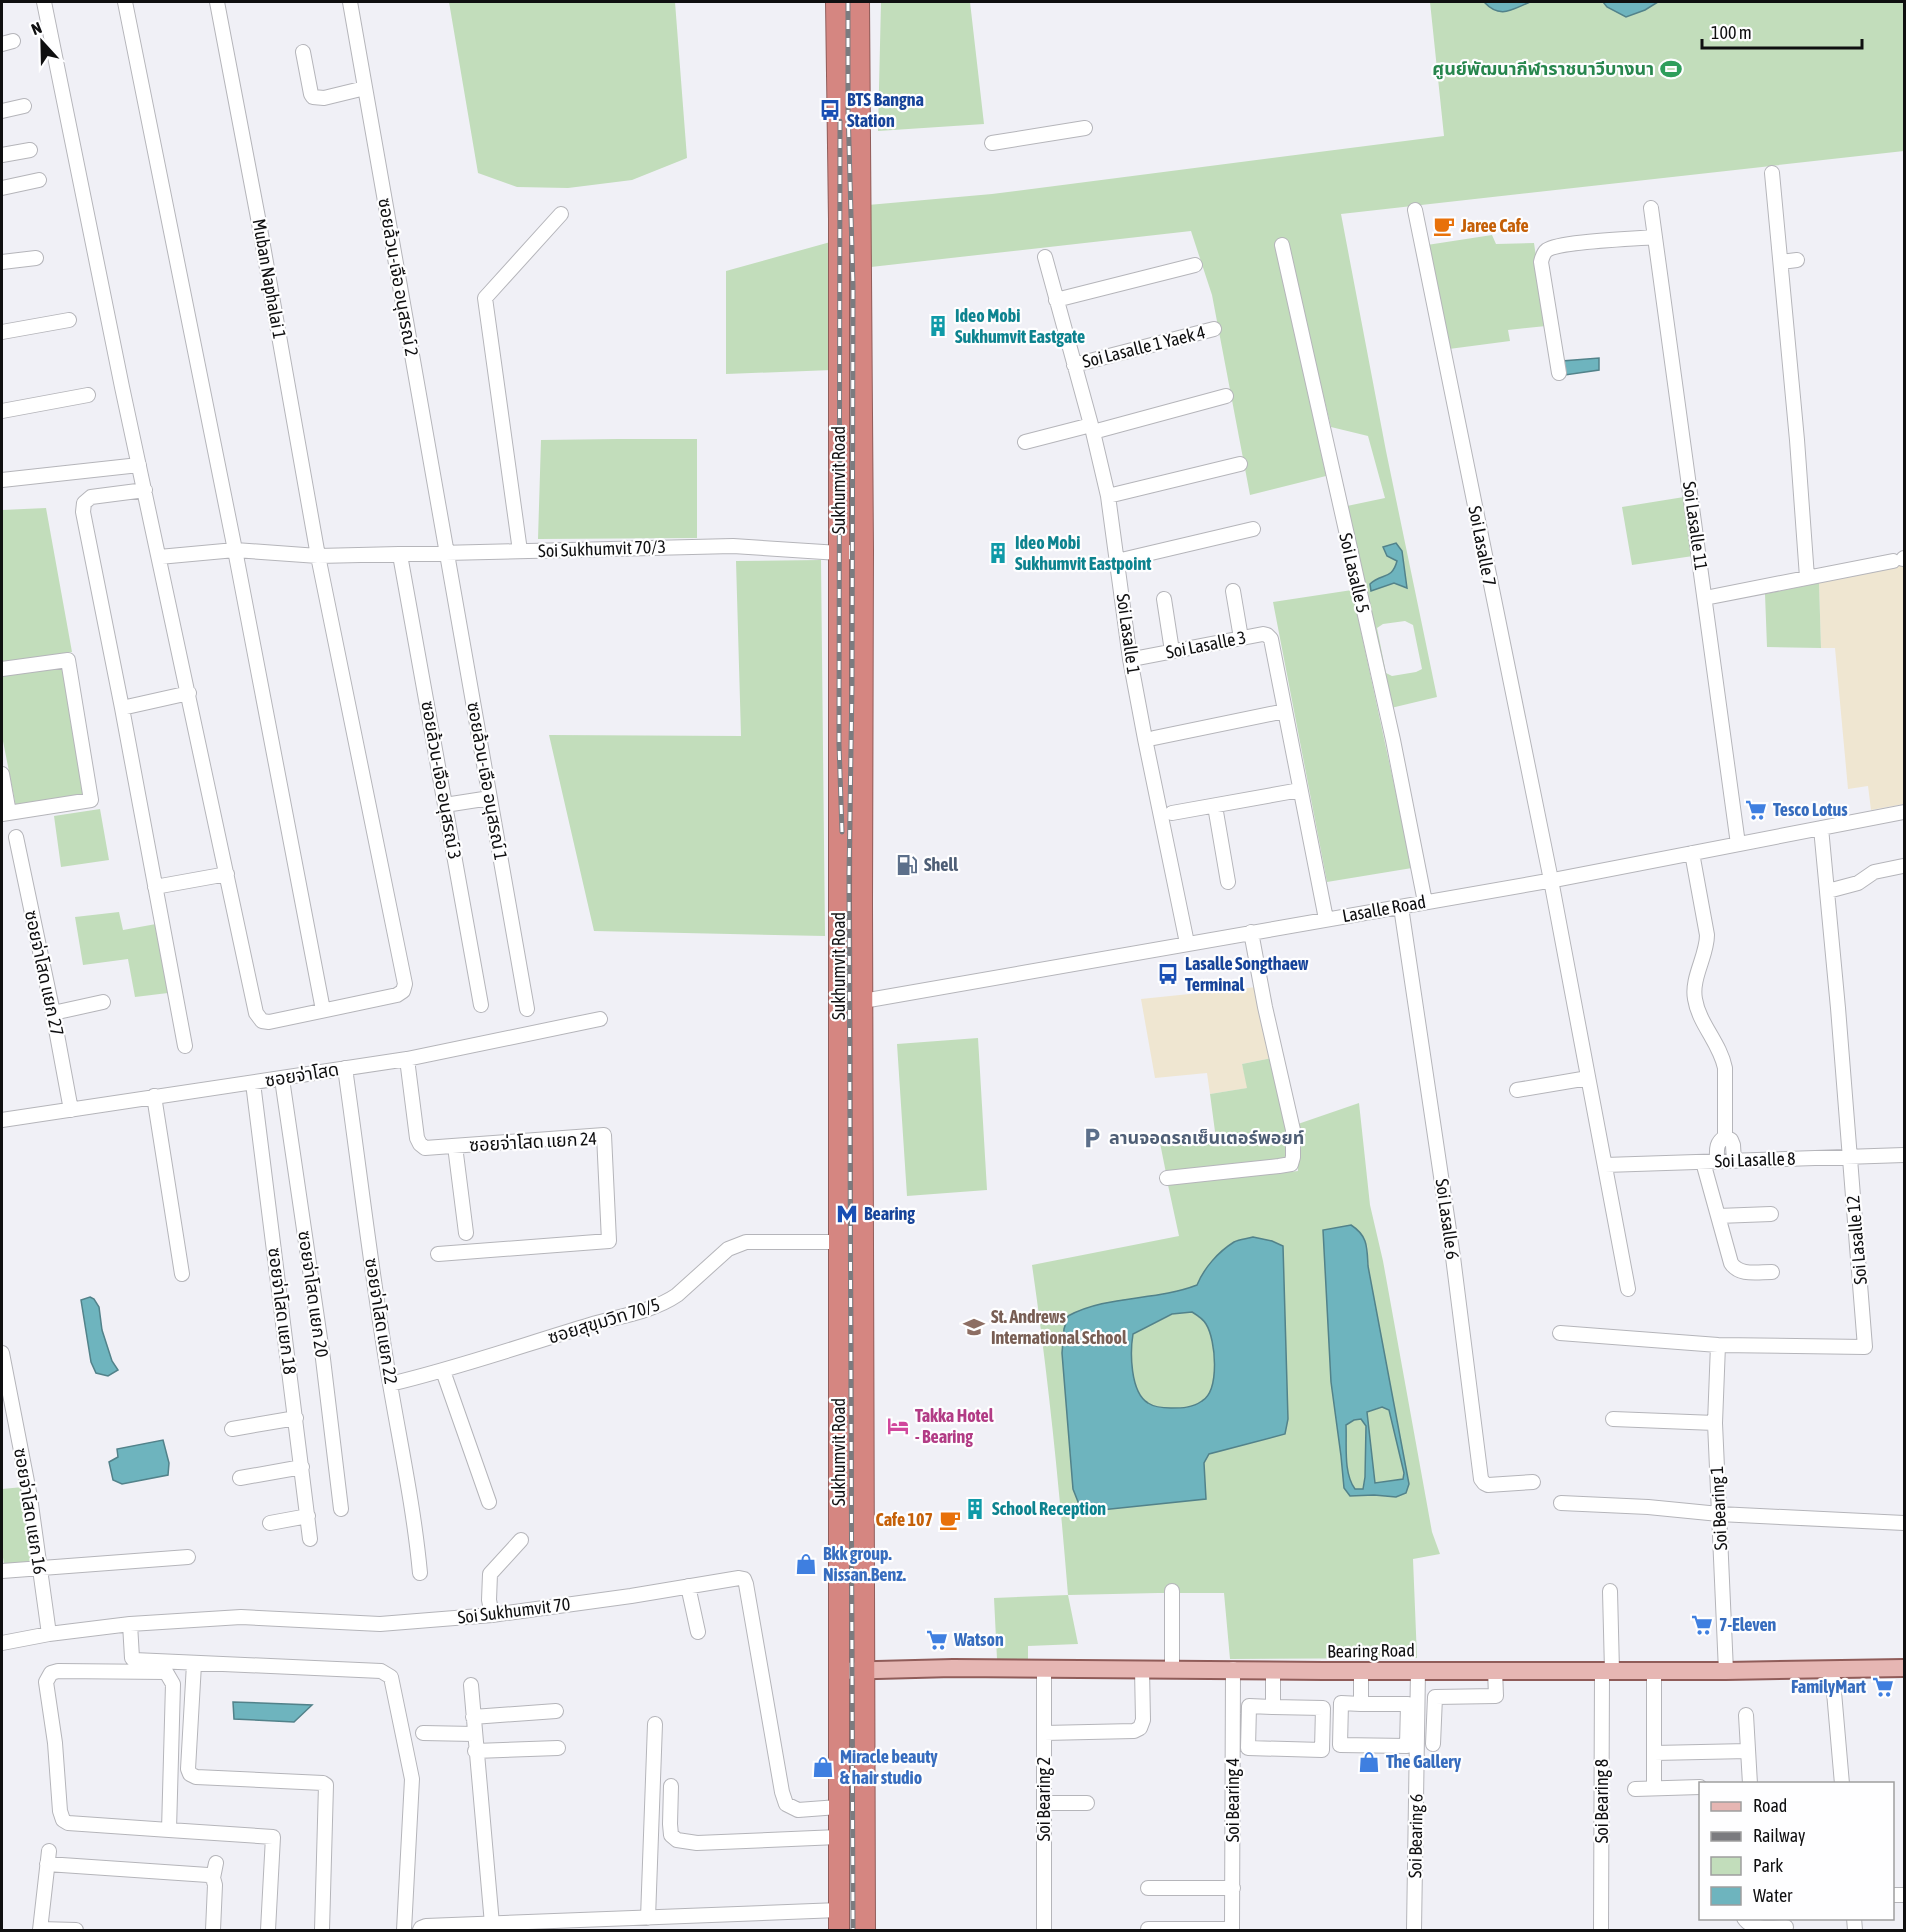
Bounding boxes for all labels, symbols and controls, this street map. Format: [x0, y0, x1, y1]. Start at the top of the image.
north arrow [12, 12, 72, 72]
scale bar [1702, 12, 1862, 50]
text: N [29, 18, 44, 38]
text: 100 m [1711, 22, 1752, 43]
sports icon: ศูนย์พัฒนากีฬาราชนาวีบางนา [1659, 57, 1683, 81]
place label: ศูนย์พัฒนากีฬาราชนาวีบางนา [1432, 58, 1654, 80]
place label: BTS Bangna Station [847, 89, 924, 131]
bus stop icon: BTS Bangna Station [818, 98, 842, 122]
street label: ซอยล้วน-เจือ อนุสรณ์ 2 [373, 196, 423, 358]
cafe icon: Jaree Cafe [1432, 214, 1456, 238]
place label: Jaree Cafe [1460, 215, 1529, 236]
street label: Muban Naphalai 1 [249, 217, 290, 341]
place label: Ideo Mobi Sukhumvit Eastgate [955, 305, 1085, 347]
building icon: Ideo Mobi Sukhumvit Eastgate [926, 314, 950, 338]
street label: Soi Lasalle 1 Yaek 4 [1080, 321, 1208, 372]
street label: Sukhumvit Road [828, 426, 849, 534]
street label: Soi Lasalle 11 [1679, 480, 1712, 572]
street label: Soi Lasalle 7 [1464, 504, 1501, 588]
street label: Soi Lasalle 5 [1335, 531, 1374, 615]
place label: Ideo Mobi Sukhumvit Eastpoint [1015, 532, 1152, 574]
street label: Soi Sukhumvit 70/3 [538, 536, 666, 561]
building icon: Ideo Mobi Sukhumvit Eastpoint [986, 541, 1010, 565]
street label: Soi Lasalle 1 [1112, 592, 1145, 676]
street label: Soi Lasalle 3 [1164, 626, 1248, 663]
street label: ซอยล้วน-เจือ อนุสรณ์ 3 [416, 699, 466, 861]
street label: ซอยล้วน-เจือ อนุสรณ์ 1 [462, 700, 512, 862]
supermarket icon: Tesco Lotus [1744, 798, 1768, 822]
place label: Tesco Lotus [1773, 799, 1848, 820]
fuel station icon: Shell [895, 853, 919, 877]
place label: Shell [924, 854, 958, 875]
street label: Lasalle Road [1341, 891, 1427, 926]
street label: ซอยจ่าโสด แยก 27 [21, 908, 68, 1038]
street label: Sukhumvit Road [828, 912, 849, 1020]
place label: Lasalle Songthaew Terminal [1185, 953, 1309, 995]
bus stop icon: Lasalle Songthaew Terminal [1156, 962, 1180, 986]
street label: ซอยจ่าโสด [263, 1058, 340, 1091]
parking icon: ลานจอดรถเซ็นเตอร์พอยท์ [1080, 1126, 1104, 1150]
place label: ลานจอดรถเซ็นเตอร์พอยท์ [1109, 1127, 1304, 1148]
street label: ซอยจ่าโสด แยก 24 [469, 1128, 597, 1155]
street label: Soi Lasalle 8 [1714, 1148, 1796, 1171]
street label: Soi Lasalle 6 [1431, 1177, 1464, 1261]
street label: Soi Lasalle 12 [1842, 1194, 1871, 1286]
metro station icon: Bearing [835, 1202, 859, 1226]
place label: Bearing [864, 1203, 915, 1224]
street label: ซอยจ่าโสด แยก 20 [294, 1229, 333, 1359]
street label: ซอยจ่าโสด แยก 18 [264, 1246, 301, 1376]
street label: ซอยจ่าโสด แยก 22 [361, 1256, 402, 1386]
street label: ซอยสุขุมวิท 70/5 [545, 1294, 663, 1348]
place label: St. Andrews International School [991, 1306, 1127, 1348]
school or university icon: St. Andrews International School [962, 1315, 986, 1339]
street label: Sukhumvit Road [828, 1398, 849, 1506]
place label: Takka Hotel - Bearing [915, 1405, 994, 1447]
hotel icon: Takka Hotel - Bearing [886, 1414, 910, 1438]
street label: ซอยจ่าโสด แยก 16 [10, 1446, 51, 1576]
street label: Soi Bearing 1 [1706, 1465, 1731, 1551]
building icon: School Reception [963, 1497, 987, 1521]
place label: School Reception [992, 1498, 1106, 1519]
cafe icon: Cafe 107 [938, 1508, 962, 1532]
place label: Cafe 107 [876, 1509, 933, 1530]
place label: Bkk group. Nissan.Benz. [823, 1543, 906, 1585]
shop icon: Bkk group. Nissan.Benz. [794, 1552, 818, 1576]
street label: Soi Sukhumvit 70 [456, 1593, 571, 1628]
supermarket icon: 7-Eleven [1690, 1613, 1714, 1637]
place label: 7-Eleven [1719, 1614, 1777, 1635]
supermarket icon: Watson [925, 1628, 949, 1652]
place label: Watson [953, 1629, 1004, 1650]
street label: Bearing Road [1327, 1639, 1415, 1662]
supermarket icon: FamilyMart [1871, 1675, 1895, 1699]
place label: FamilyMart [1791, 1676, 1867, 1697]
place label: Miracle beauty & hair studio [840, 1746, 938, 1788]
shop icon: The Gallery [1357, 1750, 1381, 1774]
place label: The Gallery [1386, 1751, 1462, 1772]
shop icon: Miracle beauty & hair studio [811, 1755, 835, 1779]
street label: Soi Bearing 2 [1033, 1757, 1054, 1841]
street label: Soi Bearing 4 [1222, 1758, 1243, 1842]
street label: Soi Bearing 8 [1591, 1759, 1612, 1843]
legend [1699, 1782, 1894, 1920]
street label: Soi Bearing 6 [1404, 1794, 1427, 1878]
text: Road [1753, 1795, 1787, 1816]
text: Railway [1753, 1825, 1805, 1846]
text: Park [1753, 1855, 1783, 1876]
text: Water [1753, 1885, 1793, 1906]

